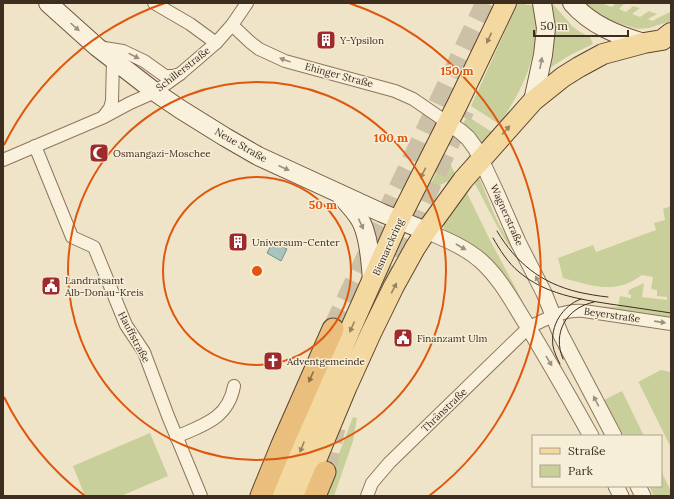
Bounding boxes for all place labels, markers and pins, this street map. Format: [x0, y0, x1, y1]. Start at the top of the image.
building icon: Y-Ypsilon [315, 29, 337, 51]
place label: Y-Ypsilon [339, 34, 384, 47]
mosque icon: Osmangazi-Moschee [88, 142, 110, 164]
place label: Osmangazi-Moschee [113, 147, 211, 160]
building icon: Universum-Center [227, 231, 249, 253]
place label: Universum-Center [252, 236, 340, 249]
centre of rings [250, 264, 264, 278]
place label: Landratsamt Alb-Donau-Kreis [64, 274, 144, 299]
public building icon: Landratsamt Alb-Donau-Kreis [40, 275, 62, 297]
public building icon: Finanzamt Ulm [392, 327, 414, 349]
place label: Finanzamt Ulm [417, 332, 487, 345]
church icon: Adventgemeinde [262, 350, 284, 372]
place label: Adventgemeinde [286, 355, 366, 368]

